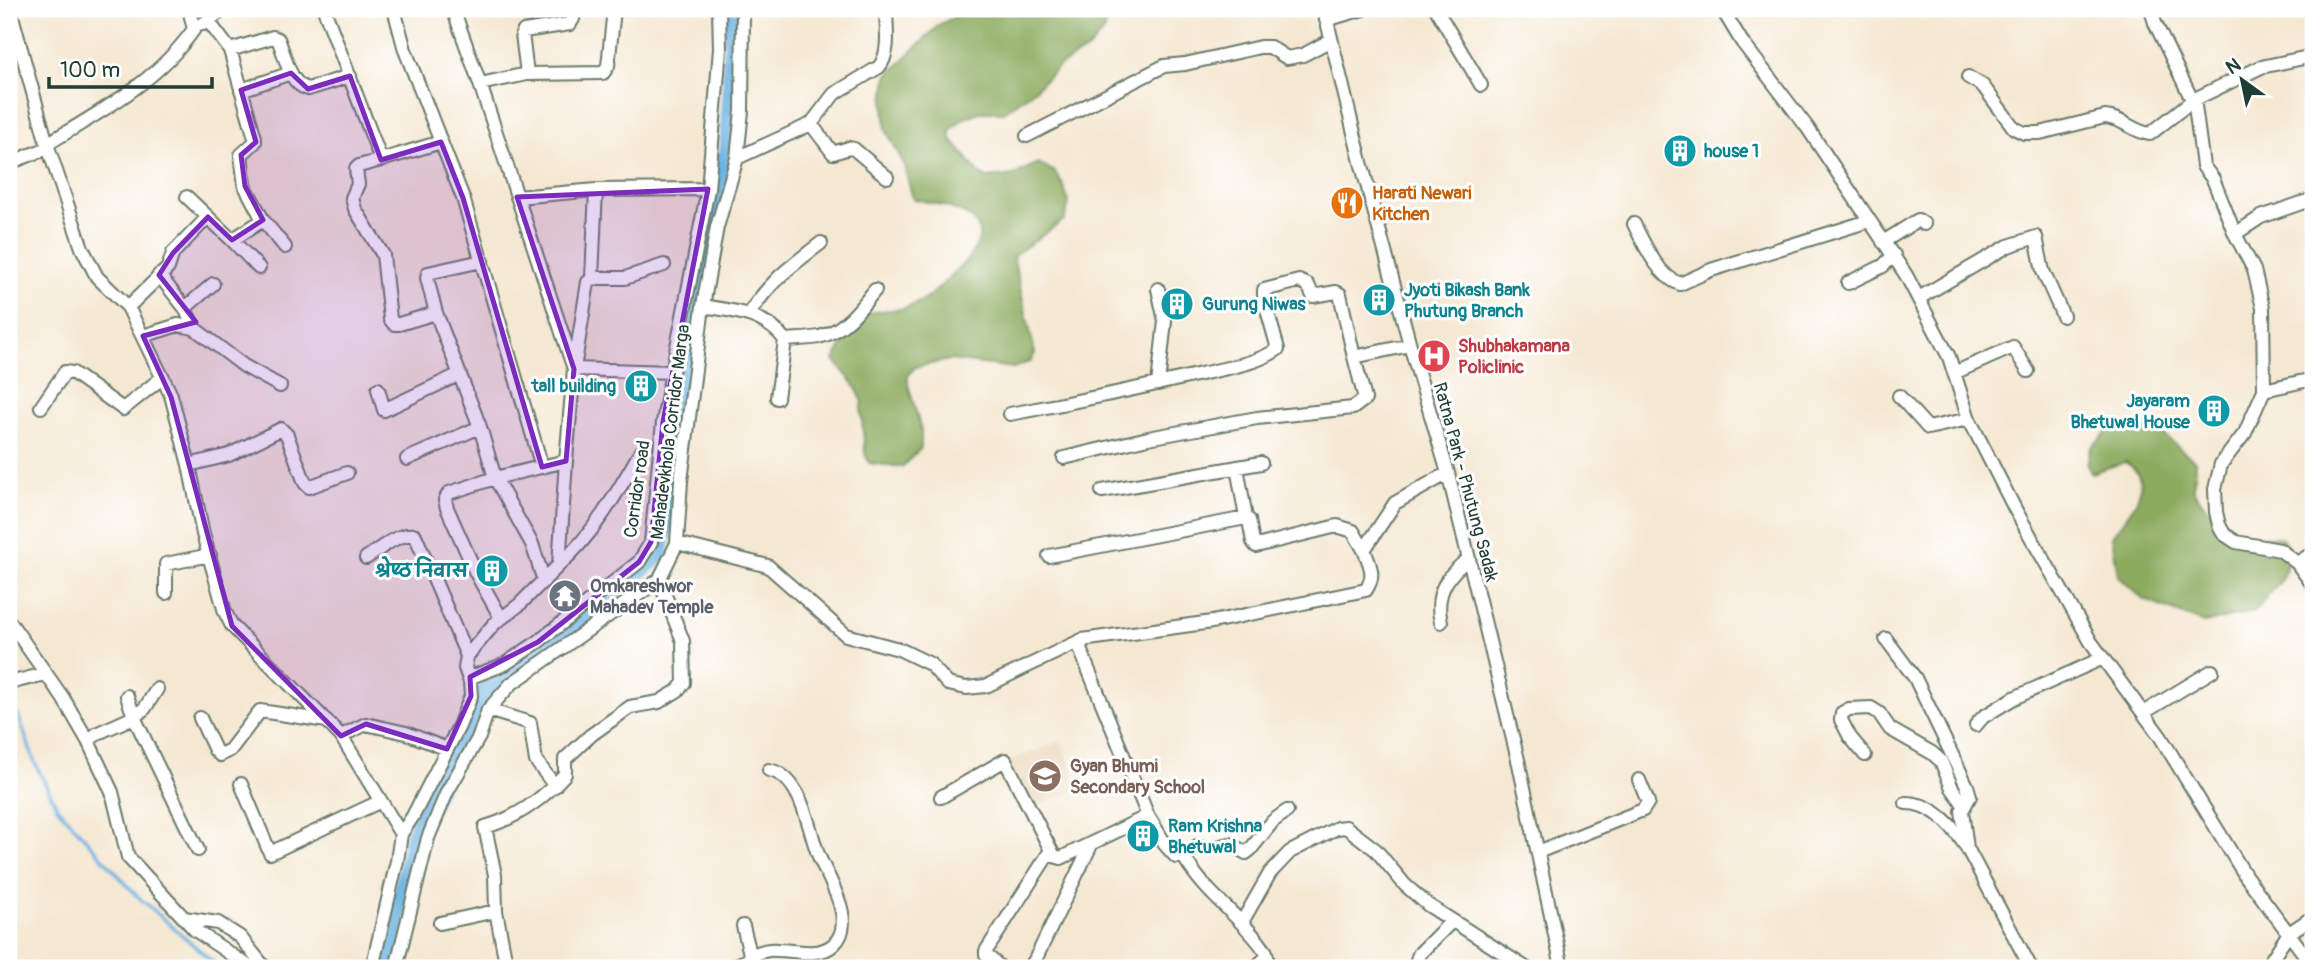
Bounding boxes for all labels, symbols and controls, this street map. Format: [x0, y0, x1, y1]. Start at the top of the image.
scale bar [49, 46, 212, 90]
north arrow [2206, 46, 2276, 116]
text: N [2221, 53, 2245, 80]
text: 100 m [60, 57, 120, 84]
building icon: house 1 [1661, 132, 1699, 170]
place label: house 1 [1704, 140, 1759, 163]
place label: Harati Newari Kitchen [1372, 182, 1472, 226]
restaurant icon: Harati Newari Kitchen [1328, 184, 1366, 222]
place label: Jyoti Bikash Bank Phutung Branch [1404, 279, 1530, 323]
building icon: Jyoti Bikash Bank Phutung Branch [1360, 281, 1398, 319]
building icon: Gurung Niwas [1158, 285, 1196, 323]
place label: Gurung Niwas [1202, 293, 1307, 316]
street label: Mahadevkhola Corridor Marga [646, 323, 695, 541]
place label: Shubhakamana Policlinic [1458, 335, 1571, 379]
hospital icon: Shubhakamana Policlinic [1415, 337, 1453, 375]
building icon: tall building [622, 367, 660, 405]
place label: tall building [530, 375, 616, 398]
street label: Ratna Park - Phutung Sadak [1428, 380, 1503, 585]
place label: Jayaram Bhetuwal House [2070, 390, 2191, 434]
building icon: Jayaram Bhetuwal House [2195, 392, 2233, 430]
street label: Corridor road [619, 439, 656, 539]
building icon: श्रेष्ठ निवास [473, 552, 511, 590]
place label: श्रेष्ठ निवास [375, 556, 470, 583]
place label: Omkareshwor Mahadev Temple [590, 575, 714, 619]
temple icon: Omkareshwor Mahadev Temple [546, 577, 584, 615]
place label: Gyan Bhumi Secondary School [1070, 755, 1205, 799]
school or university icon: Gyan Bhumi Secondary School [1026, 757, 1064, 795]
place label: Ram Krishna Bhetuwal [1168, 815, 1263, 859]
building icon: Ram Krishna Bhetuwal [1124, 817, 1162, 855]

